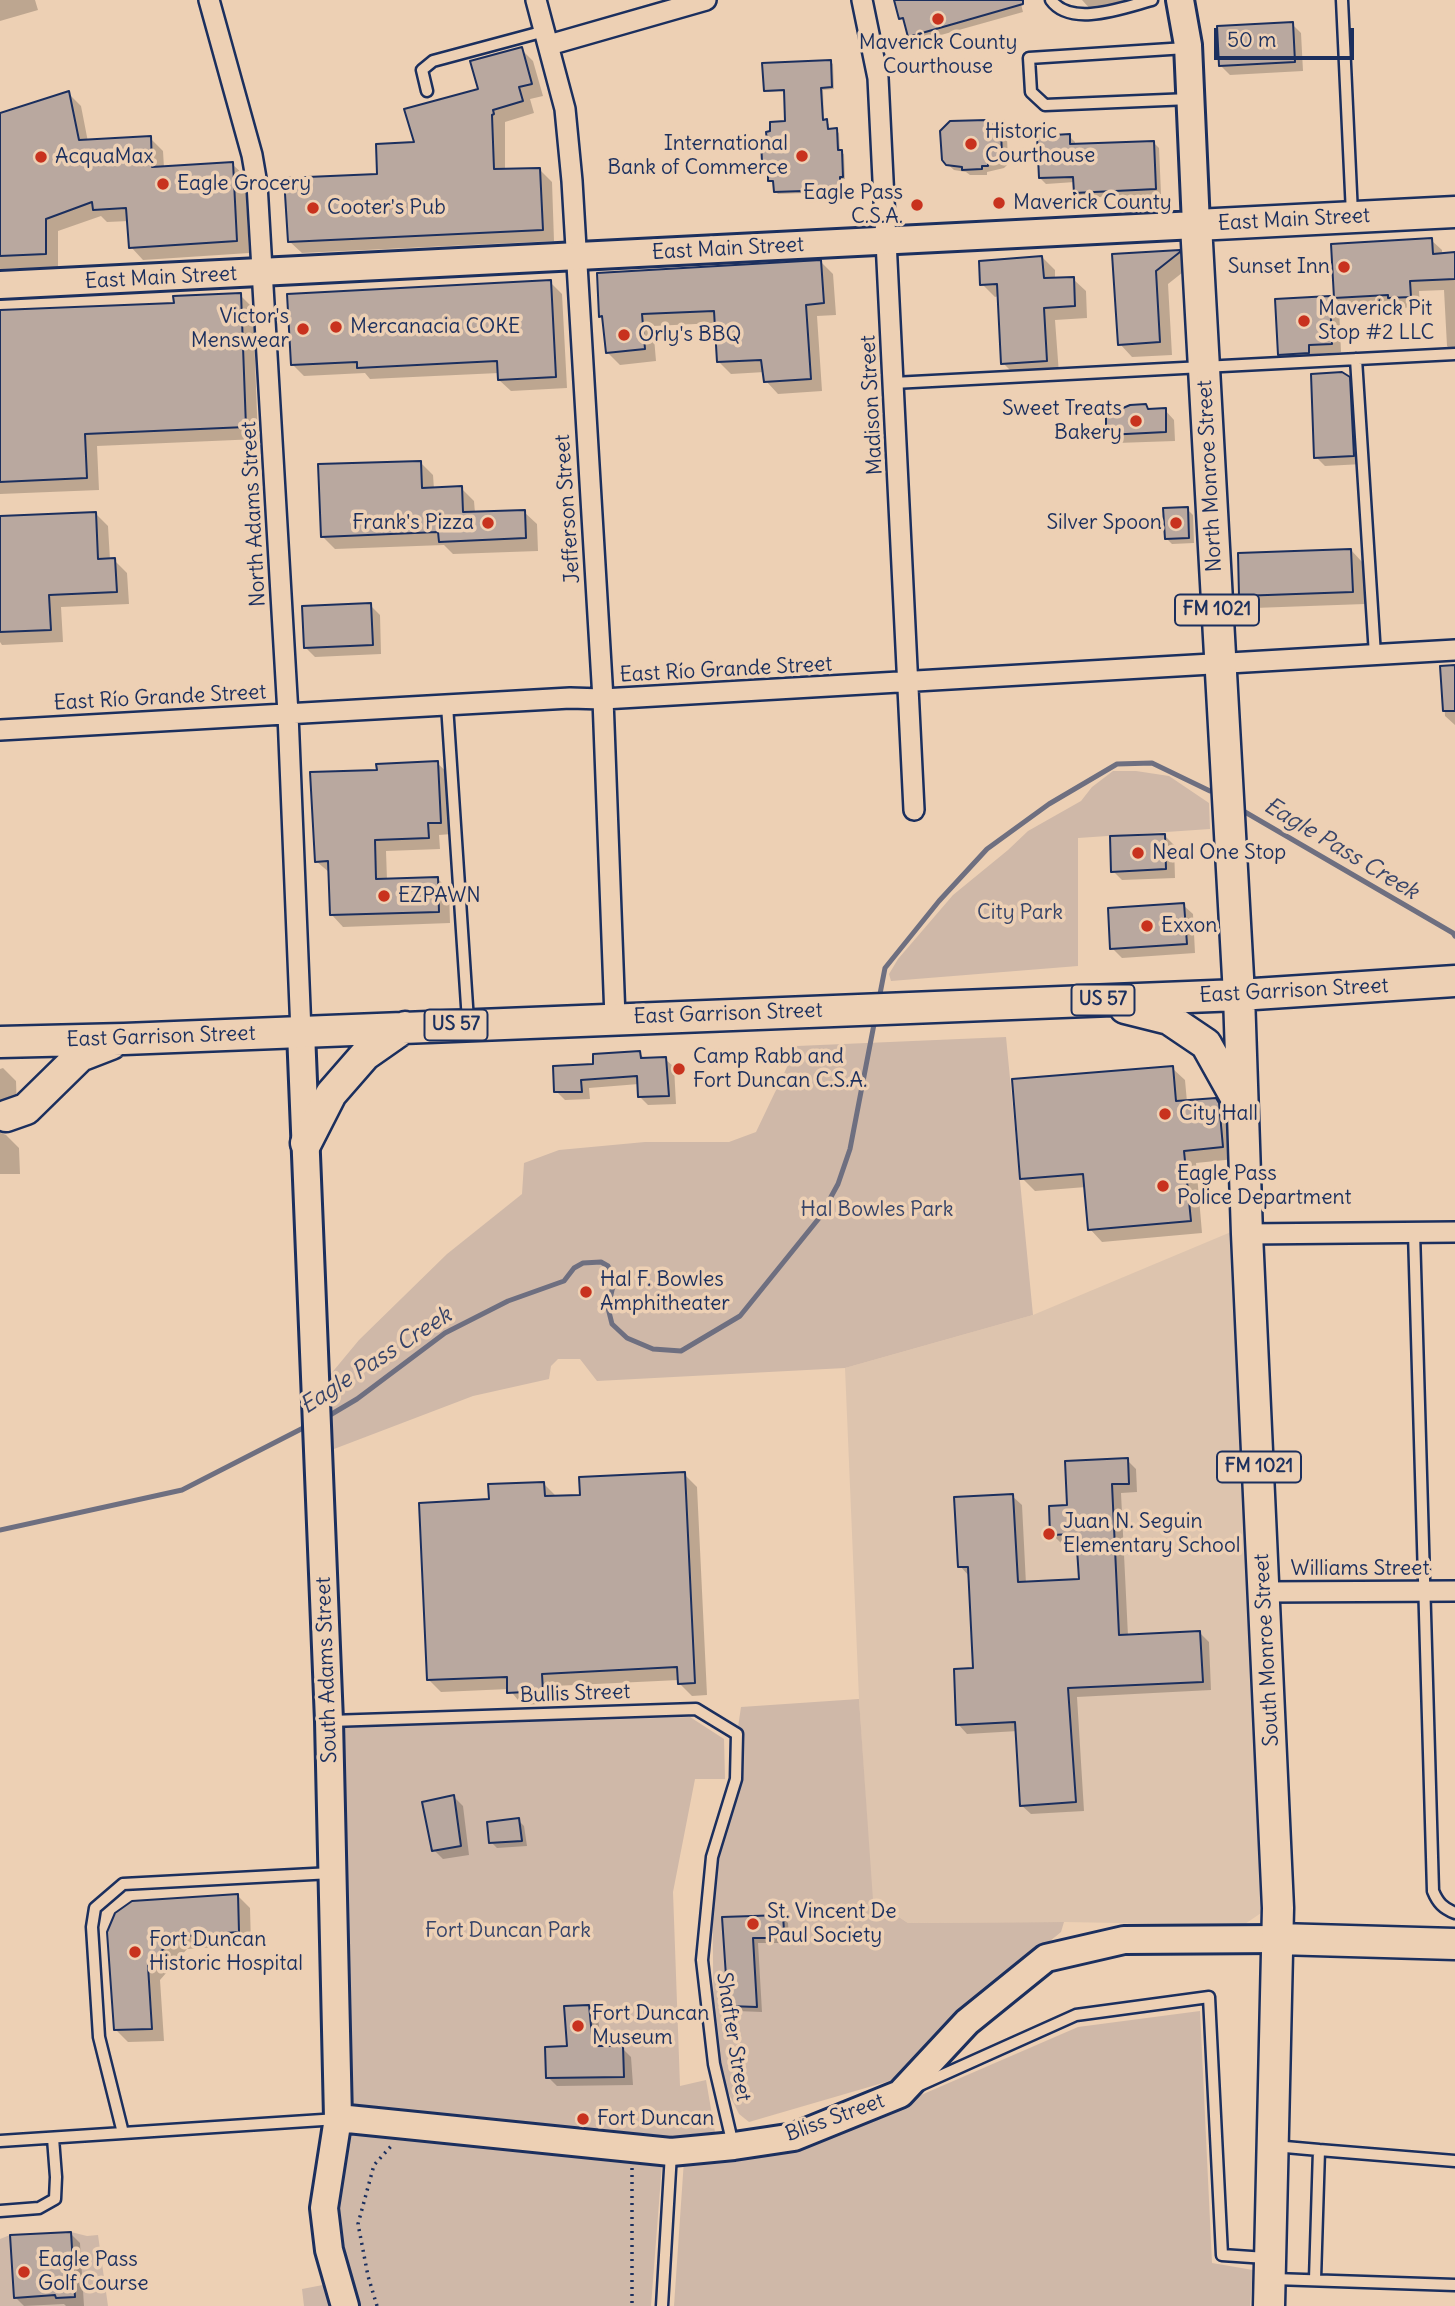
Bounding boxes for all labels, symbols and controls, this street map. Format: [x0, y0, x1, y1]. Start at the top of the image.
marker: Maverick County Courthouse [930, 11, 946, 27]
scale bar [1217, 14, 1357, 58]
text: 50 m [1227, 26, 1276, 53]
place label: Maverick County Courthouse [859, 30, 1017, 80]
place label: Historic Courthouse [985, 119, 1095, 169]
place label: International Bank of Commerce [607, 131, 788, 181]
marker: Historic Courthouse [963, 136, 979, 152]
place label: AcquaMax [55, 144, 154, 170]
marker: International Bank of Commerce [794, 148, 810, 164]
marker: AcquaMax [33, 149, 49, 165]
place label: Eagle Grocery [177, 171, 311, 197]
marker: Eagle Grocery [155, 176, 171, 192]
place label: Eagle Pass C.S.A. [803, 180, 903, 230]
place label: Maverick County [1013, 190, 1172, 216]
place label: Cooter's Pub [327, 195, 446, 221]
marker: Maverick County [991, 195, 1007, 211]
marker: Eagle Pass C.S.A. [909, 197, 925, 213]
marker: Cooter's Pub [305, 200, 321, 216]
street label: East Main Street [1217, 203, 1371, 237]
street label: East Main Street [651, 232, 805, 266]
place label: Sunset Inn [1228, 254, 1330, 280]
marker: Sunset Inn [1336, 259, 1352, 275]
street label: East Main Street [84, 261, 238, 295]
place label: Maverick Pit Stop #2 LLC [1318, 296, 1434, 346]
place label: Victor's Menswear [191, 304, 289, 354]
marker: Maverick Pit Stop #2 LLC [1296, 313, 1312, 329]
place label: Mercanacia COKE [350, 314, 520, 340]
marker: Mercanacia COKE [328, 319, 344, 335]
marker: Victor's Menswear [295, 321, 311, 337]
place label: Orly's BBQ [638, 322, 741, 348]
marker: Orly's BBQ [616, 327, 632, 343]
street label: Madison Street [856, 334, 888, 476]
street label: North Monroe Street [1192, 379, 1228, 573]
place label: Sweet Treats Bakery [1002, 396, 1122, 446]
marker: Sweet Treats Bakery [1128, 413, 1144, 429]
street label: North Adams Street [237, 421, 271, 607]
street label: Jefferson Street [550, 433, 586, 585]
place label: Frank's Pizza [352, 510, 474, 536]
place label: Silver Spoon [1046, 510, 1162, 536]
marker: Frank's Pizza [480, 515, 496, 531]
marker: Silver Spoon [1168, 515, 1184, 531]
road number: FM 1021 [1175, 594, 1259, 625]
street label: East Río Grande Street [619, 652, 833, 688]
street label: East Río Grande Street [53, 680, 267, 716]
water label: Eagle Pass Creek [1259, 792, 1423, 906]
place label: Neal One Stop [1152, 840, 1286, 866]
marker: Neal One Stop [1130, 845, 1146, 861]
place label: EZPAWN [398, 883, 481, 909]
marker: EZPAWN [376, 888, 392, 904]
park label: City Park [977, 900, 1063, 926]
place label: Exxon [1161, 913, 1217, 939]
marker: Exxon [1139, 918, 1155, 934]
street label: East Garrison Street [1199, 973, 1389, 1009]
road number: US 57 [1072, 984, 1134, 1016]
street label: East Garrison Street [633, 998, 823, 1030]
road number: US 57 [424, 1009, 488, 1040]
street label: East Garrison Street [66, 1021, 256, 1053]
place label: Camp Rabb and Fort Duncan C.S.A. [693, 1044, 867, 1094]
marker: Camp Rabb and Fort Duncan C.S.A. [671, 1061, 687, 1077]
place label: City Hall [1179, 1101, 1258, 1127]
marker: City Hall [1157, 1106, 1173, 1122]
place label: Eagle Pass Police Department [1177, 1161, 1352, 1211]
marker: Eagle Pass Police Department [1155, 1178, 1171, 1194]
park label: Hal Bowles Park [801, 1197, 953, 1223]
place label: Hal F. Bowles Amphitheater [600, 1267, 730, 1317]
marker: Hal F. Bowles Amphitheater [578, 1284, 594, 1300]
water label: Eagle Pass Creek [295, 1302, 457, 1420]
road number: FM 1021 [1217, 1452, 1301, 1483]
place label: Juan N. Seguin Elementary School [1063, 1509, 1240, 1559]
marker: Juan N. Seguin Elementary School [1041, 1526, 1057, 1542]
street label: South Monroe Street [1249, 1553, 1285, 1747]
street label: Williams Street [1291, 1556, 1429, 1582]
street label: South Adams Street [311, 1576, 343, 1764]
street label: Bullis Street [519, 1679, 631, 1709]
place label: St. Vincent De Paul Society [767, 1899, 897, 1949]
marker: St. Vincent De Paul Society [745, 1916, 761, 1932]
park label: Fort Duncan Park [425, 1918, 591, 1944]
place label: Fort Duncan Historic Hospital [149, 1927, 303, 1977]
marker: Fort Duncan Historic Hospital [127, 1944, 143, 1960]
street label: Shafter Street [710, 1971, 756, 2103]
place label: Fort Duncan Museum [592, 2001, 709, 2051]
marker: Fort Duncan Museum [570, 2018, 586, 2034]
street label: Bliss Street [782, 2088, 888, 2148]
place label: Fort Duncan [597, 2106, 714, 2132]
marker: Fort Duncan [575, 2111, 591, 2127]
place label: Eagle Pass Golf Course [38, 2247, 149, 2297]
marker: Eagle Pass Golf Course [16, 2264, 32, 2280]

